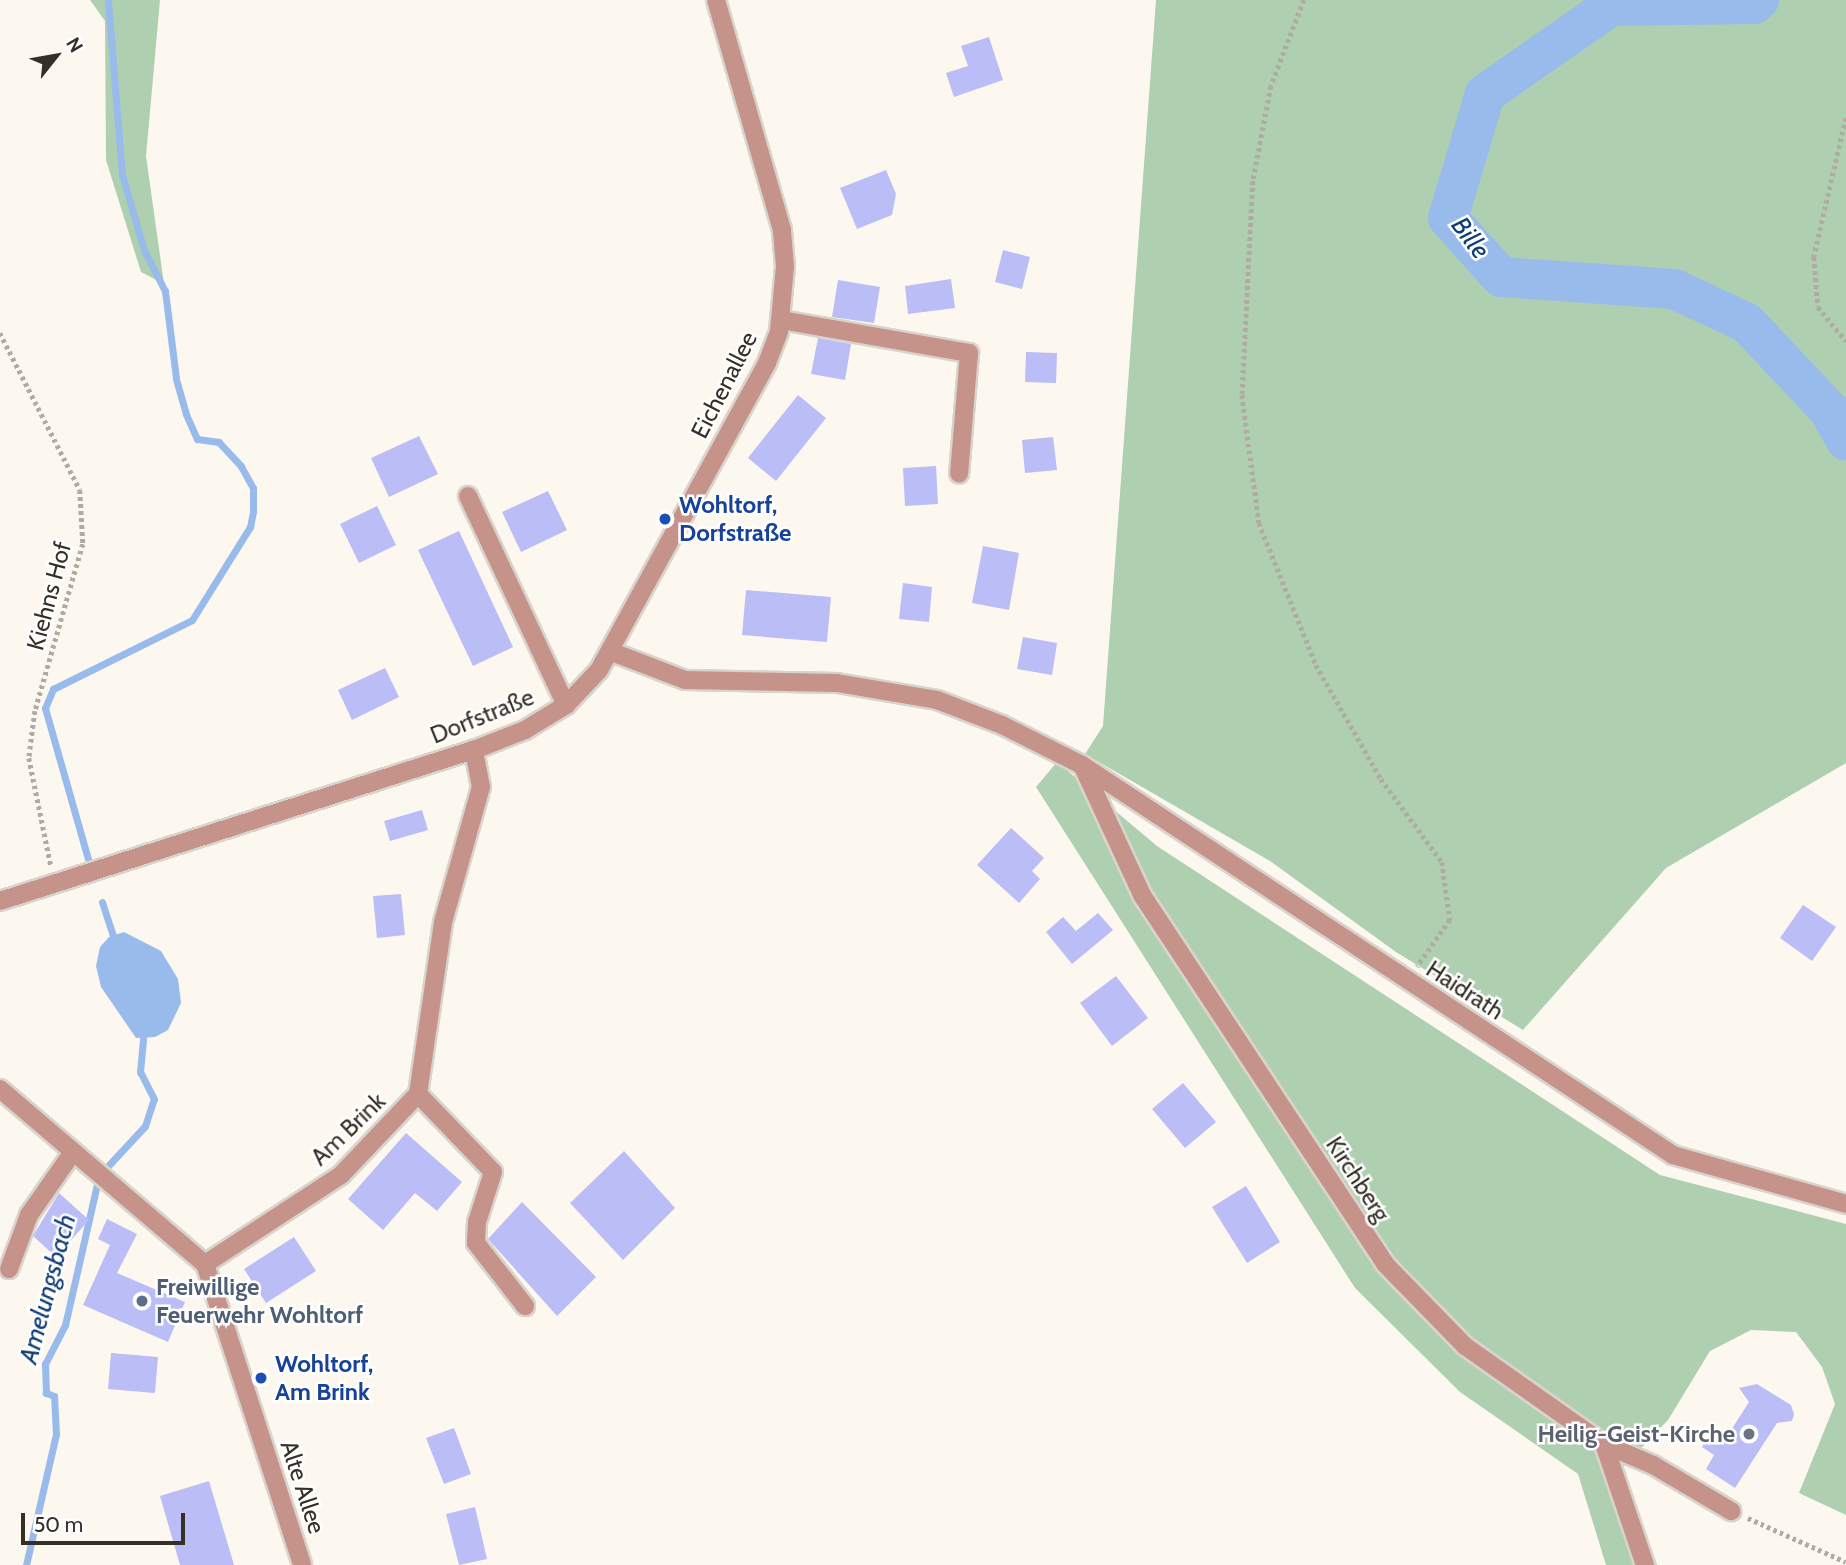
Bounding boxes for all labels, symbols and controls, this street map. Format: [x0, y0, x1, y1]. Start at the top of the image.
north arrow [21, 21, 91, 91]
text: N [61, 33, 88, 57]
water label: Bille [1444, 211, 1496, 265]
street label: Eichenallee [685, 327, 763, 443]
place label: Wohltorf, Dorfstraße [679, 491, 791, 547]
marker: Wohltorf, Dorfstraße [657, 511, 673, 527]
street label: Kiehns Hof [21, 539, 77, 653]
street label: Dorfstraße [426, 682, 538, 750]
street label: Haidrath [1421, 954, 1509, 1026]
street label: Am Brink [305, 1087, 391, 1171]
street label: Kirchberg [1320, 1131, 1396, 1227]
water label: Amelungsbach [13, 1211, 83, 1367]
place label: Freiwillige Feuerwehr Wohltorf [156, 1273, 363, 1329]
marker: Freiwillige Feuerwehr Wohltorf [134, 1293, 150, 1309]
place label: Wohltorf, Am Brink [275, 1350, 373, 1406]
marker: Wohltorf, Am Brink [253, 1370, 269, 1386]
place label: Heilig-Geist-Kirche [1538, 1420, 1735, 1448]
marker: Heilig-Geist-Kirche [1741, 1426, 1757, 1442]
street label: Alte Allee [274, 1437, 332, 1537]
scale bar [24, 1498, 189, 1542]
text: 50 m [34, 1512, 83, 1537]

